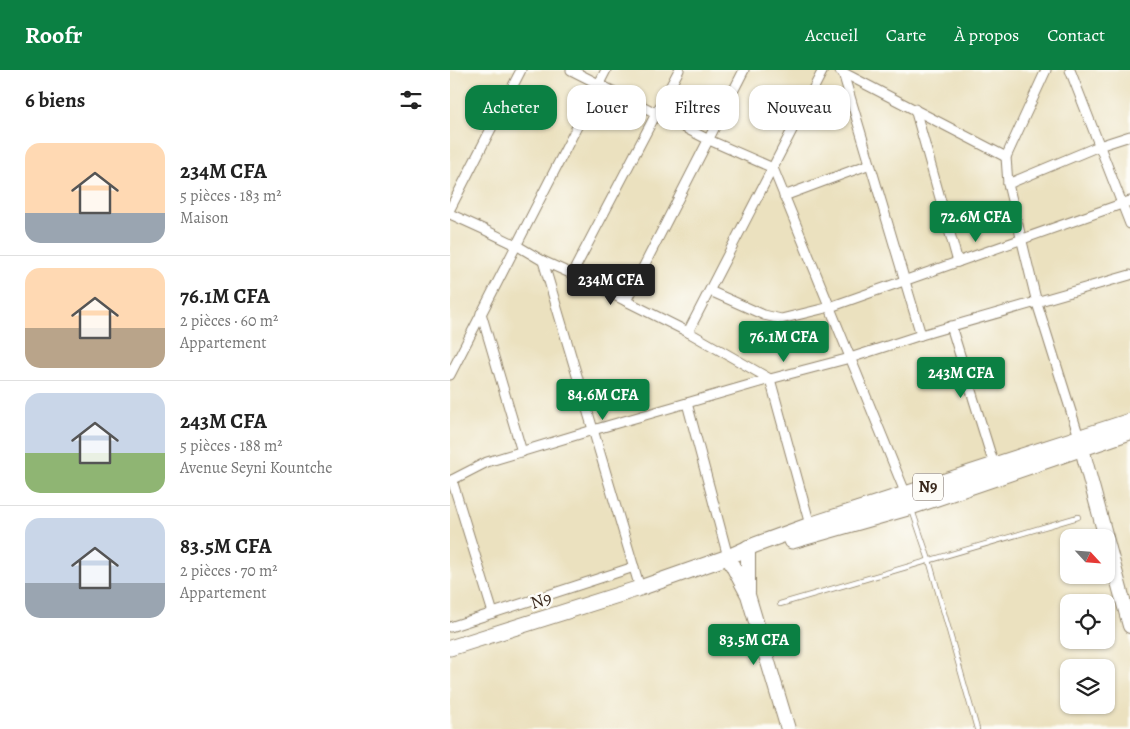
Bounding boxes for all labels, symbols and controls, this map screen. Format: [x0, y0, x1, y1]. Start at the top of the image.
text: Roofr [25, 19, 82, 51]
text: Accueil [805, 23, 858, 47]
text: Carte [886, 23, 926, 47]
text: À propos [954, 23, 1019, 47]
text: Contact [1047, 23, 1105, 47]
chip: Acheter [465, 85, 557, 130]
chip: Louer [567, 85, 646, 130]
chip: Filtres [656, 85, 739, 130]
chip: Nouveau [749, 85, 850, 130]
text: 6 biens [25, 86, 85, 114]
icon: filters [397, 86, 425, 114]
text: 234M CFA [180, 157, 267, 185]
icon: home [65, 163, 125, 223]
text: 5 pièces · 183 m² [180, 185, 281, 207]
pin: 72.6M CFA [919, 200, 1033, 243]
text: 72.6M CFA [941, 206, 1011, 228]
text: Maison [180, 207, 229, 229]
pin: 234M CFA [559, 264, 663, 306]
text: 234M CFA [578, 269, 644, 291]
text: 76.1M CFA [180, 282, 270, 310]
icon: home [65, 288, 125, 348]
text: 2 pièces · 60 m² [180, 310, 278, 332]
pin: 76.1M CFA [727, 320, 841, 363]
text: 76.1M CFA [750, 326, 818, 348]
text: Appartement [180, 332, 266, 354]
pin: 243M CFA [909, 356, 1013, 399]
text: 243M CFA [928, 362, 994, 384]
pin: 84.6M CFA [546, 378, 660, 421]
text: 84.6M CFA [567, 384, 639, 406]
text: 243M CFA [180, 407, 267, 435]
icon: home [65, 413, 125, 473]
text: 5 pièces · 188 m² [180, 435, 283, 457]
text: Avenue Seyni Kountche [180, 457, 332, 479]
road number: N9 [913, 474, 943, 501]
north arrow [1060, 529, 1115, 584]
map controls [1060, 529, 1115, 714]
text: 83.5M CFA [180, 532, 272, 560]
icon: home [65, 538, 125, 598]
text: 2 pièces · 70 m² [180, 560, 278, 582]
text: Appartement [180, 582, 266, 604]
street label: N9 [527, 585, 555, 615]
button: locate [1060, 594, 1115, 649]
pin: 83.5M CFA [697, 624, 811, 666]
text: 83.5M CFA [719, 629, 789, 651]
button: layers [1060, 659, 1115, 714]

